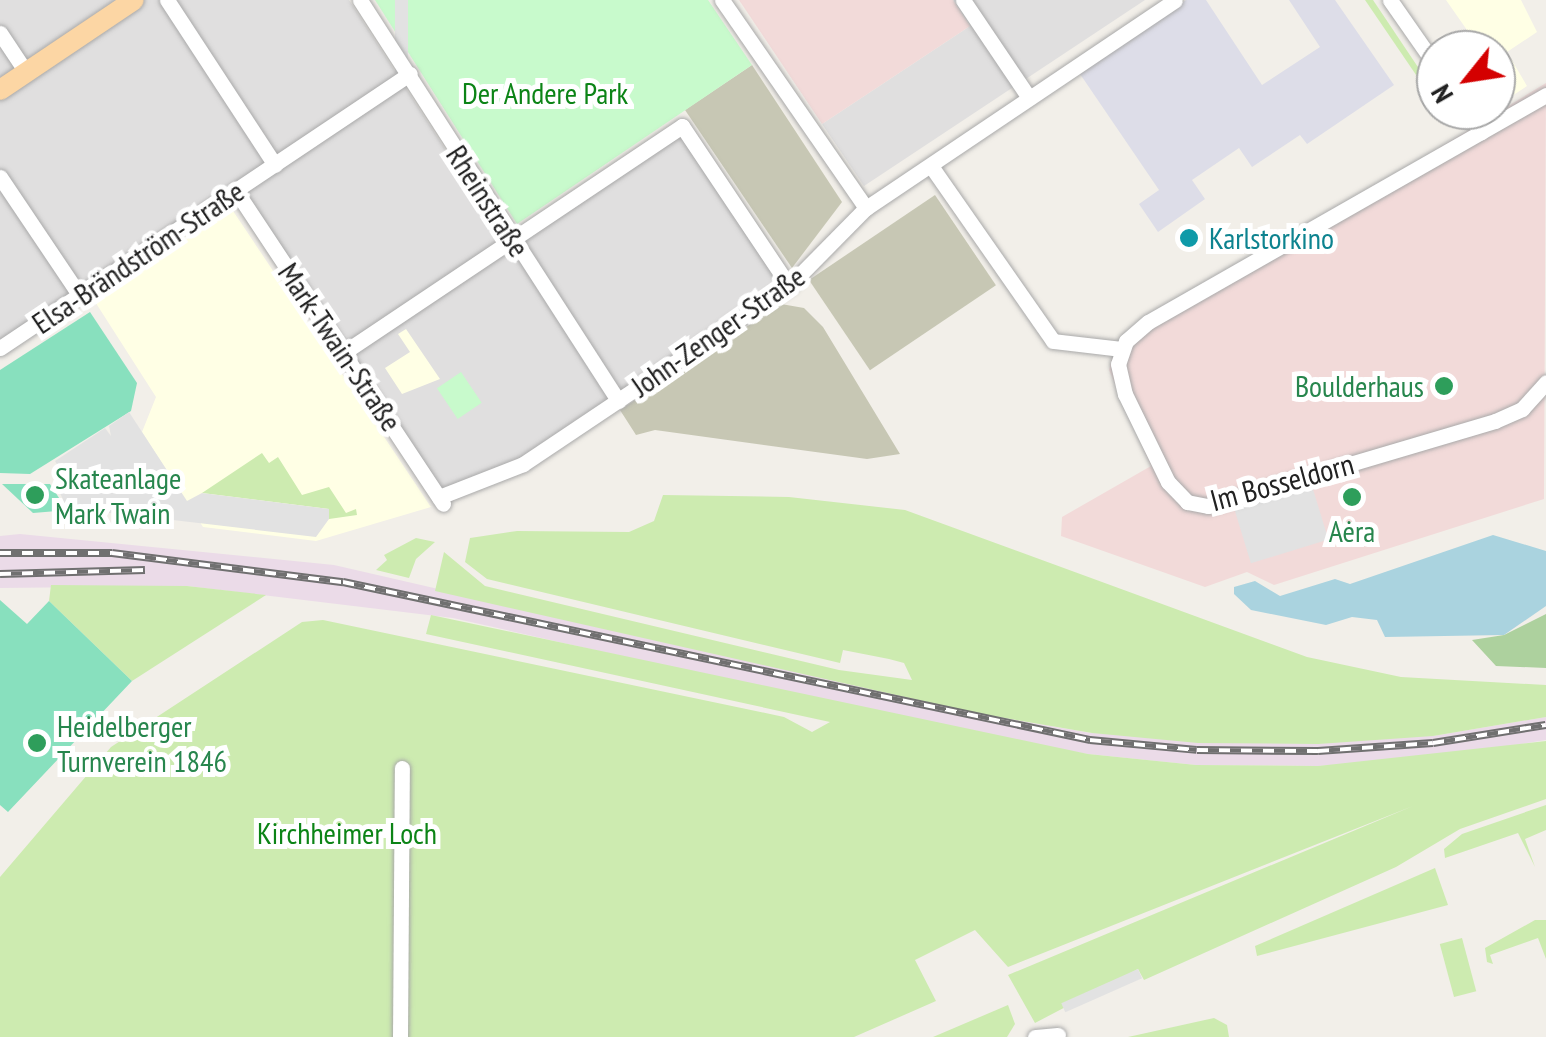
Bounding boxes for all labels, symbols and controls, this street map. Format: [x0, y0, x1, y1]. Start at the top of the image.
north arrow [1416, 30, 1516, 130]
park label: Der Andere Park [461, 75, 629, 111]
text: N [1422, 78, 1461, 110]
street label: Rheinstraße [439, 139, 537, 263]
street label: Elsa-Brändström-Straße [25, 173, 251, 341]
place label: Karlstorkino [1209, 220, 1334, 256]
marker: Karlstorkino [1178, 227, 1200, 249]
street label: Mark-Twain-Straße [271, 256, 409, 438]
street label: John-Zenger-Straße [624, 258, 812, 404]
place label: Boulderhaus [1295, 368, 1424, 404]
marker: Boulderhaus [1433, 375, 1455, 397]
street label: Im Bosseldorn [1206, 446, 1358, 518]
place label: Skateanlage Mark Twain [55, 460, 181, 530]
marker: Skateanlage Mark Twain [24, 484, 46, 506]
marker: Aėra [1341, 486, 1363, 508]
place label: Aėra [1329, 513, 1375, 549]
place label: Heidelberger Turnverein 1846 [57, 708, 227, 778]
marker: Heidelberger Turnverein 1846 [26, 732, 48, 754]
park label: Kirchheimer Loch [257, 815, 437, 851]

